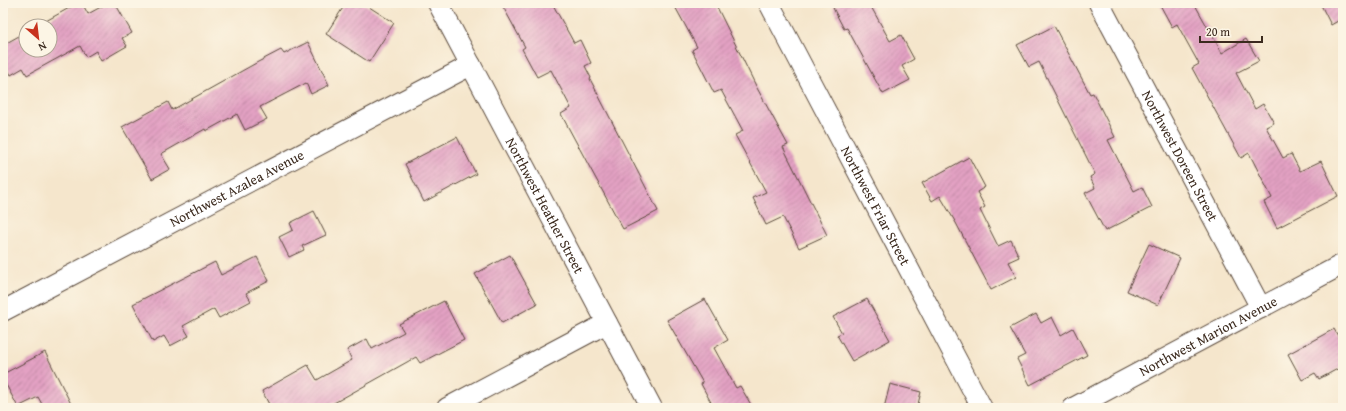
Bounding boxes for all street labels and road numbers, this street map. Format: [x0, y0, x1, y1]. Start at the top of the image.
street label: Northwest Doreen Street [1137, 87, 1223, 225]
street label: Northwest Heather Street [501, 134, 589, 277]
street label: Northwest Friar Street [836, 142, 915, 269]
street label: Northwest Azalea Avenue [166, 144, 308, 232]
street label: Northwest Marion Avenue [1135, 291, 1281, 381]

